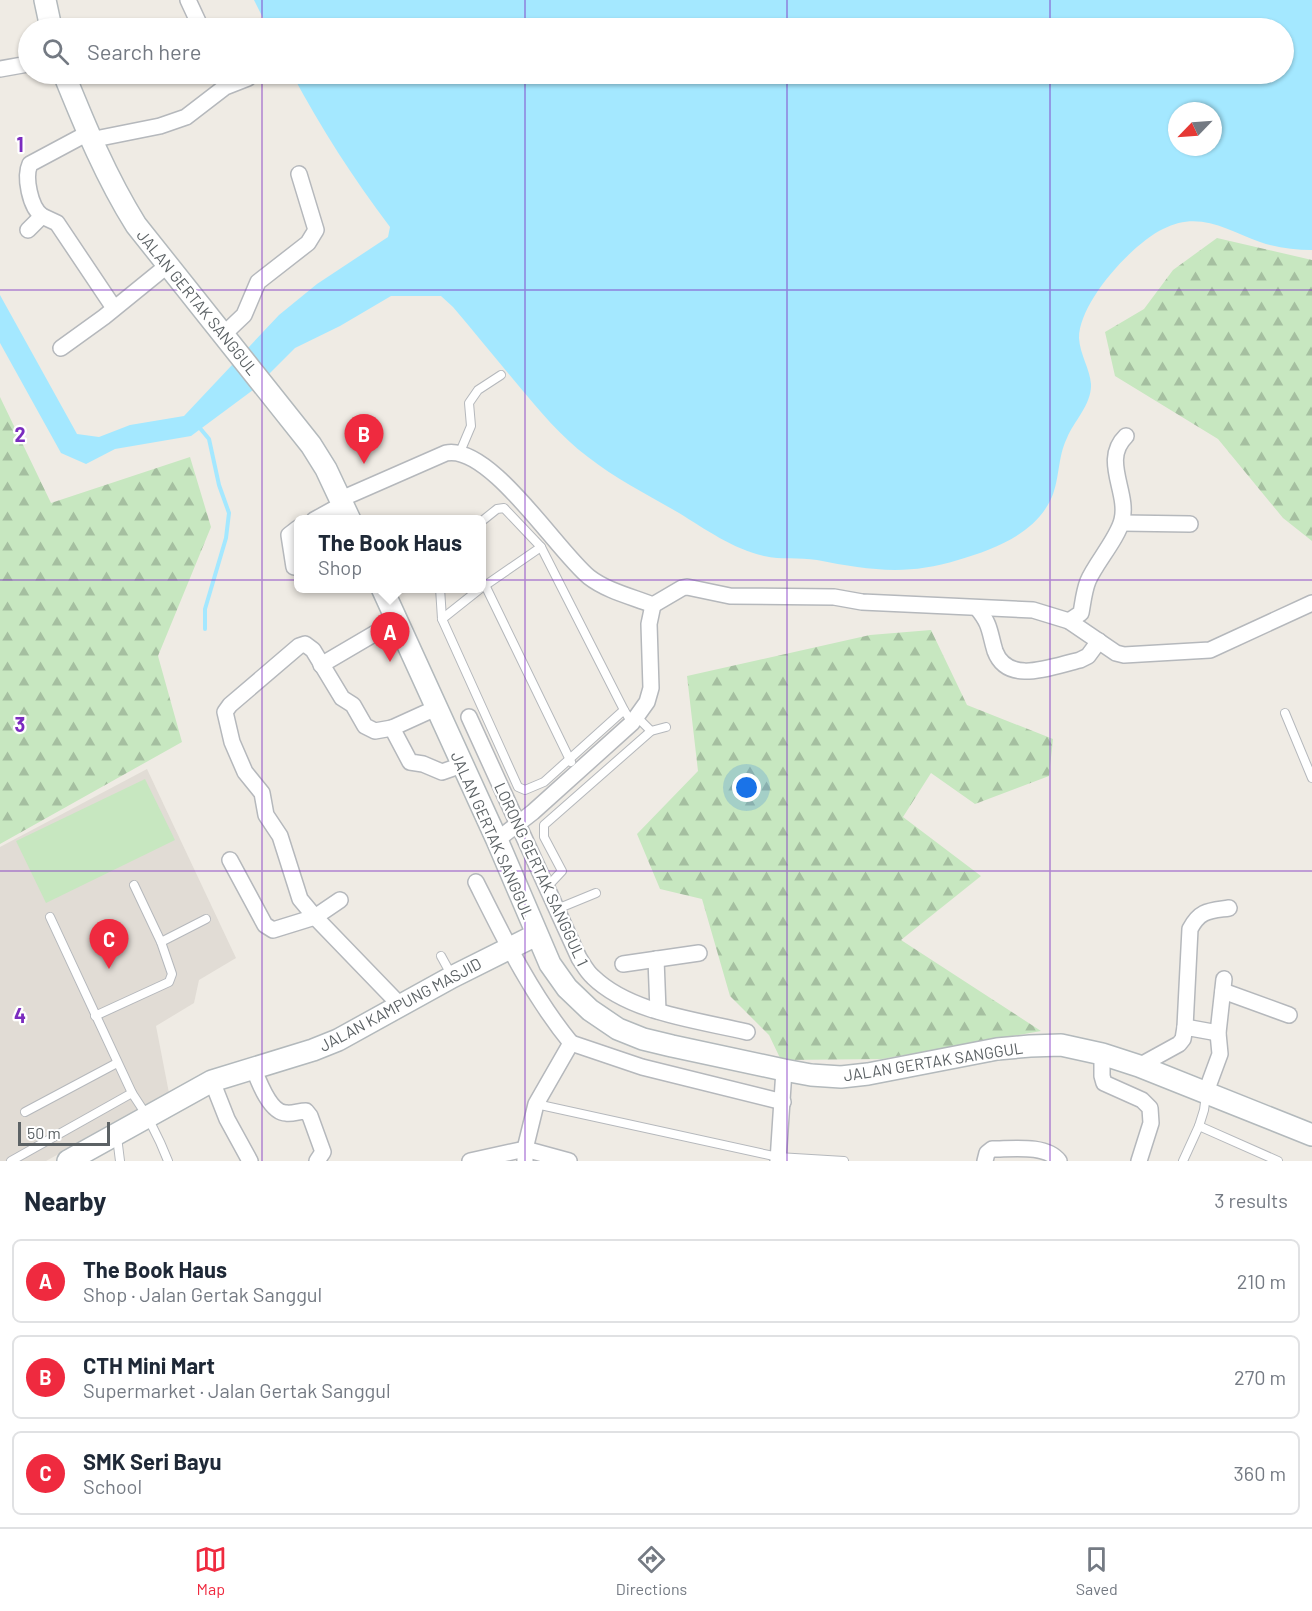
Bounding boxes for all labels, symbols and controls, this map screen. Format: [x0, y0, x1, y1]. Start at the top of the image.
search box [18, 18, 1294, 84]
icon: search [39, 35, 72, 68]
text: Search here [87, 38, 201, 64]
north arrow [1168, 102, 1222, 156]
text: 1 [16, 132, 24, 156]
street label: JALAN GERTAK SANGGUL [134, 226, 262, 378]
pin: B [344, 414, 384, 464]
text: 2 [14, 422, 26, 446]
popup [294, 515, 486, 593]
text: The Book Haus [318, 529, 462, 555]
text: Shop [318, 555, 362, 579]
pin: A [370, 612, 410, 662]
text: 3 [15, 712, 25, 736]
street label: JALAN GERTAK SANGGUL [447, 748, 539, 922]
your location [732, 773, 761, 802]
street label: LORONG GERTAK SANGGUL 1 [491, 779, 593, 969]
pin: C [90, 920, 128, 969]
street label: JALAN KAMPUNG MASJID [316, 953, 484, 1055]
text: 4 [14, 1003, 26, 1027]
street label: JALAN GERTAK SANGGUL [842, 1037, 1024, 1085]
scale bar [18, 1119, 110, 1146]
text: 50 m [27, 1123, 61, 1142]
text: Nearby [24, 1185, 106, 1216]
text: 3 results [1214, 1188, 1288, 1212]
text: The Book Haus [83, 1256, 227, 1282]
text: A [39, 1269, 52, 1293]
text: 210 m [1237, 1269, 1286, 1293]
text: Shop · Jalan Gertak Sanggul [83, 1282, 322, 1306]
text: CTH Mini Mart [83, 1352, 215, 1378]
text: B [39, 1365, 52, 1389]
text: 270 m [1234, 1365, 1286, 1389]
text: Supermarket · Jalan Gertak Sanggul [83, 1378, 391, 1402]
text: SMK Seri Bayu [83, 1448, 222, 1474]
text: C [39, 1461, 52, 1485]
text: 360 m [1234, 1461, 1286, 1485]
text: School [83, 1474, 142, 1498]
tab: Map [194, 1543, 227, 1598]
tab: Directions [616, 1543, 687, 1598]
tab: Saved [1076, 1543, 1118, 1598]

